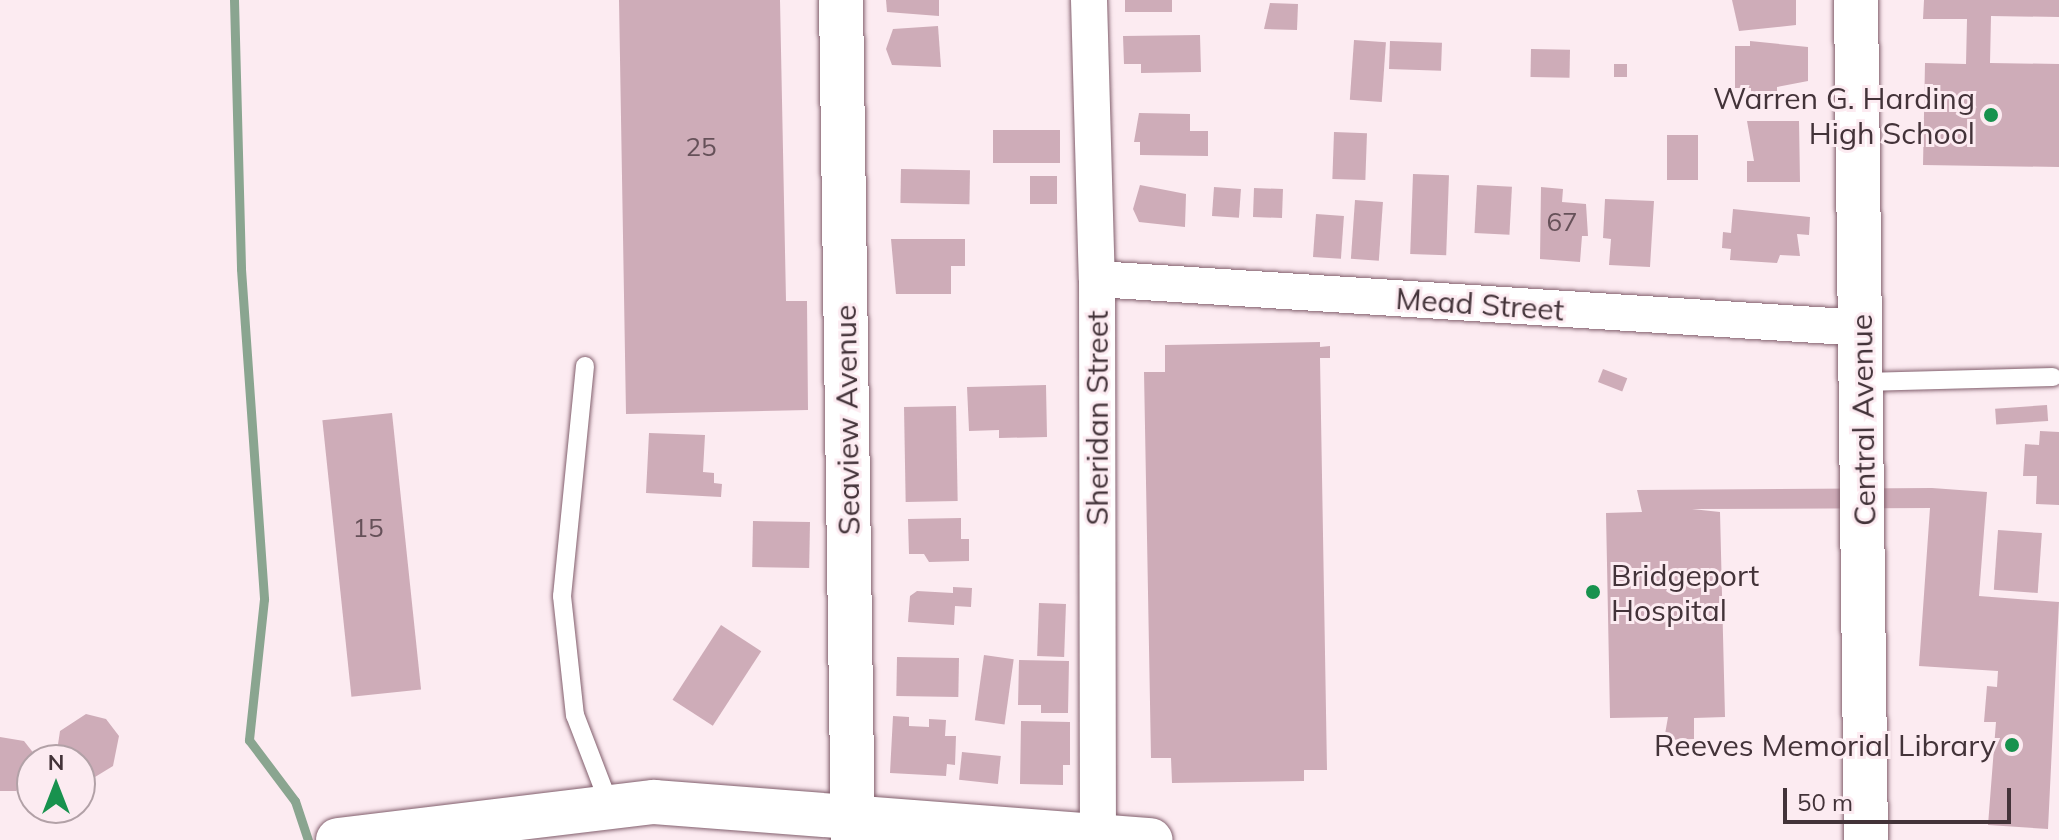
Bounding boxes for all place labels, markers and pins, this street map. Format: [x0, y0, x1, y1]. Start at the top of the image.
place label: Warren G. Harding High School [1713, 80, 1975, 150]
marker: Warren G. Harding High School [1982, 106, 2000, 124]
place label: Bridgeport Hospital [1611, 557, 1759, 628]
marker: Bridgeport Hospital [1582, 581, 1604, 603]
place label: Reeves Memorial Library [1654, 727, 1996, 763]
marker: Reeves Memorial Library [2003, 736, 2021, 754]

